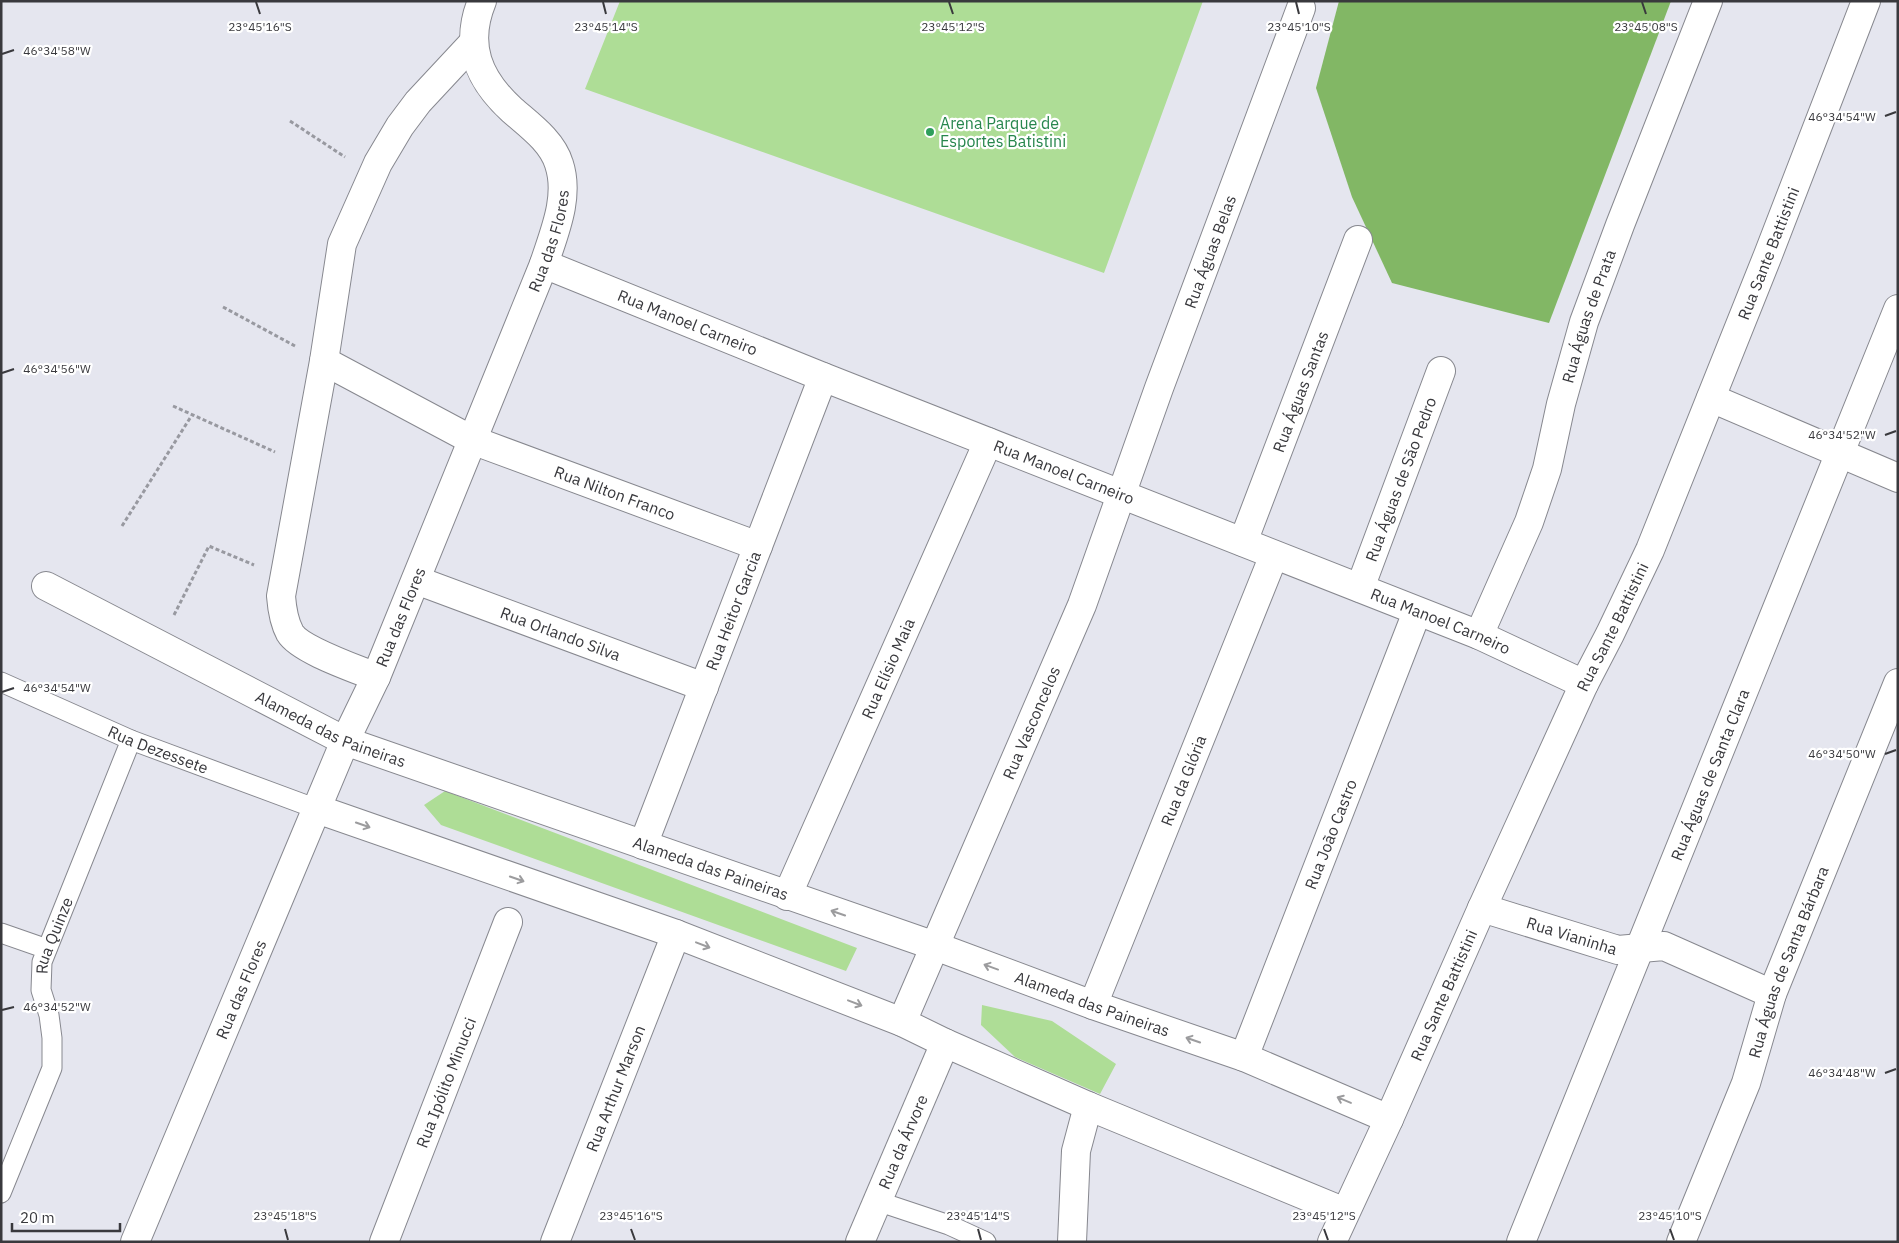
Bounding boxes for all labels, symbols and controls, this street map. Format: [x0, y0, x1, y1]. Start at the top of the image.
text: 23°45'16"S [228, 19, 292, 34]
text: 23°45'14"S [574, 19, 638, 34]
text: 23°45'12"S [921, 19, 985, 34]
text: 23°45'10"S [1267, 19, 1331, 34]
text: 23°45'08"S [1614, 19, 1678, 34]
text: 46°34'58"W [23, 43, 91, 58]
text: 46°34'54"W [1808, 109, 1876, 124]
place label: Arena Parque de Esportes Batistini [940, 113, 1066, 151]
marker: Arena Parque de Esportes Batistini [924, 126, 936, 138]
street label: Rua Sante Battistini [1733, 184, 1803, 323]
street label: Rua das Flores [524, 189, 573, 295]
street label: Rua Águas Belas [1180, 192, 1240, 311]
street label: Rua Águas de Prata [1557, 246, 1620, 385]
street label: Rua Manoel Carneiro [615, 285, 761, 359]
street label: Rua Águas Santas [1268, 328, 1332, 455]
text: 46°34'56"W [23, 361, 91, 376]
street label: Rua Águas de São Pedro [1361, 394, 1440, 564]
text: 46°34'52"W [1808, 427, 1876, 442]
street label: Rua Manoel Carneiro [991, 435, 1137, 508]
street label: Rua Nilton Franco [551, 461, 678, 524]
street label: Rua Heitor Garcia [701, 548, 765, 673]
street label: Rua Sante Battistini [1572, 559, 1653, 694]
street label: Rua das Flores [371, 564, 430, 670]
street label: Rua Manoel Carneiro [1368, 583, 1514, 658]
street label: Rua Orlando Silva [497, 602, 624, 665]
street label: Rua Elísio Maia [857, 614, 919, 722]
street label: Rua Vasconcelos [998, 663, 1064, 782]
text: 46°34'54"W [23, 680, 91, 695]
street label: Rua Águas de Santa Clara [1666, 685, 1754, 864]
street label: Alameda das Paineiras [252, 686, 409, 771]
street label: Rua Dezessete [105, 721, 211, 778]
street label: Rua da Glória [1156, 732, 1211, 829]
text: 46°34'50"W [1808, 746, 1876, 761]
street label: Rua João Castro [1300, 776, 1361, 892]
one-way arrow [355, 821, 371, 830]
street label: Alameda das Paineiras [630, 832, 791, 904]
street label: Rua Águas de Santa Bárbara [1744, 863, 1833, 1060]
one-way arrow [509, 875, 524, 884]
street label: Rua Quinze [32, 894, 77, 974]
one-way arrow [830, 908, 846, 917]
street label: Rua Vianinha [1524, 912, 1620, 959]
street label: Rua Sante Battistini [1406, 926, 1481, 1064]
street label: Rua das Flores [211, 937, 271, 1042]
one-way arrow [695, 940, 710, 950]
one-way arrow [984, 962, 999, 971]
street label: Alameda das Paineiras [1012, 967, 1172, 1041]
text: 46°34'52"W [23, 999, 91, 1014]
one-way arrow [846, 999, 862, 1008]
street label: Rua Ipólito Minucci [411, 1014, 480, 1151]
street label: Rua Arthur Marson [581, 1022, 649, 1155]
one-way arrow [1186, 1035, 1201, 1044]
text: 46°34'48"W [1808, 1065, 1876, 1080]
street label: Rua da Árvore [874, 1091, 932, 1192]
one-way arrow [1337, 1095, 1352, 1105]
scale bar [12, 1200, 120, 1232]
text: 20 m [20, 1208, 55, 1227]
text: 23°45'18"S [253, 1208, 317, 1223]
text: 23°45'16"S [599, 1208, 663, 1223]
text: 23°45'14"S [946, 1208, 1010, 1223]
text: 23°45'12"S [1292, 1208, 1356, 1223]
text: 23°45'10"S [1638, 1208, 1702, 1223]

